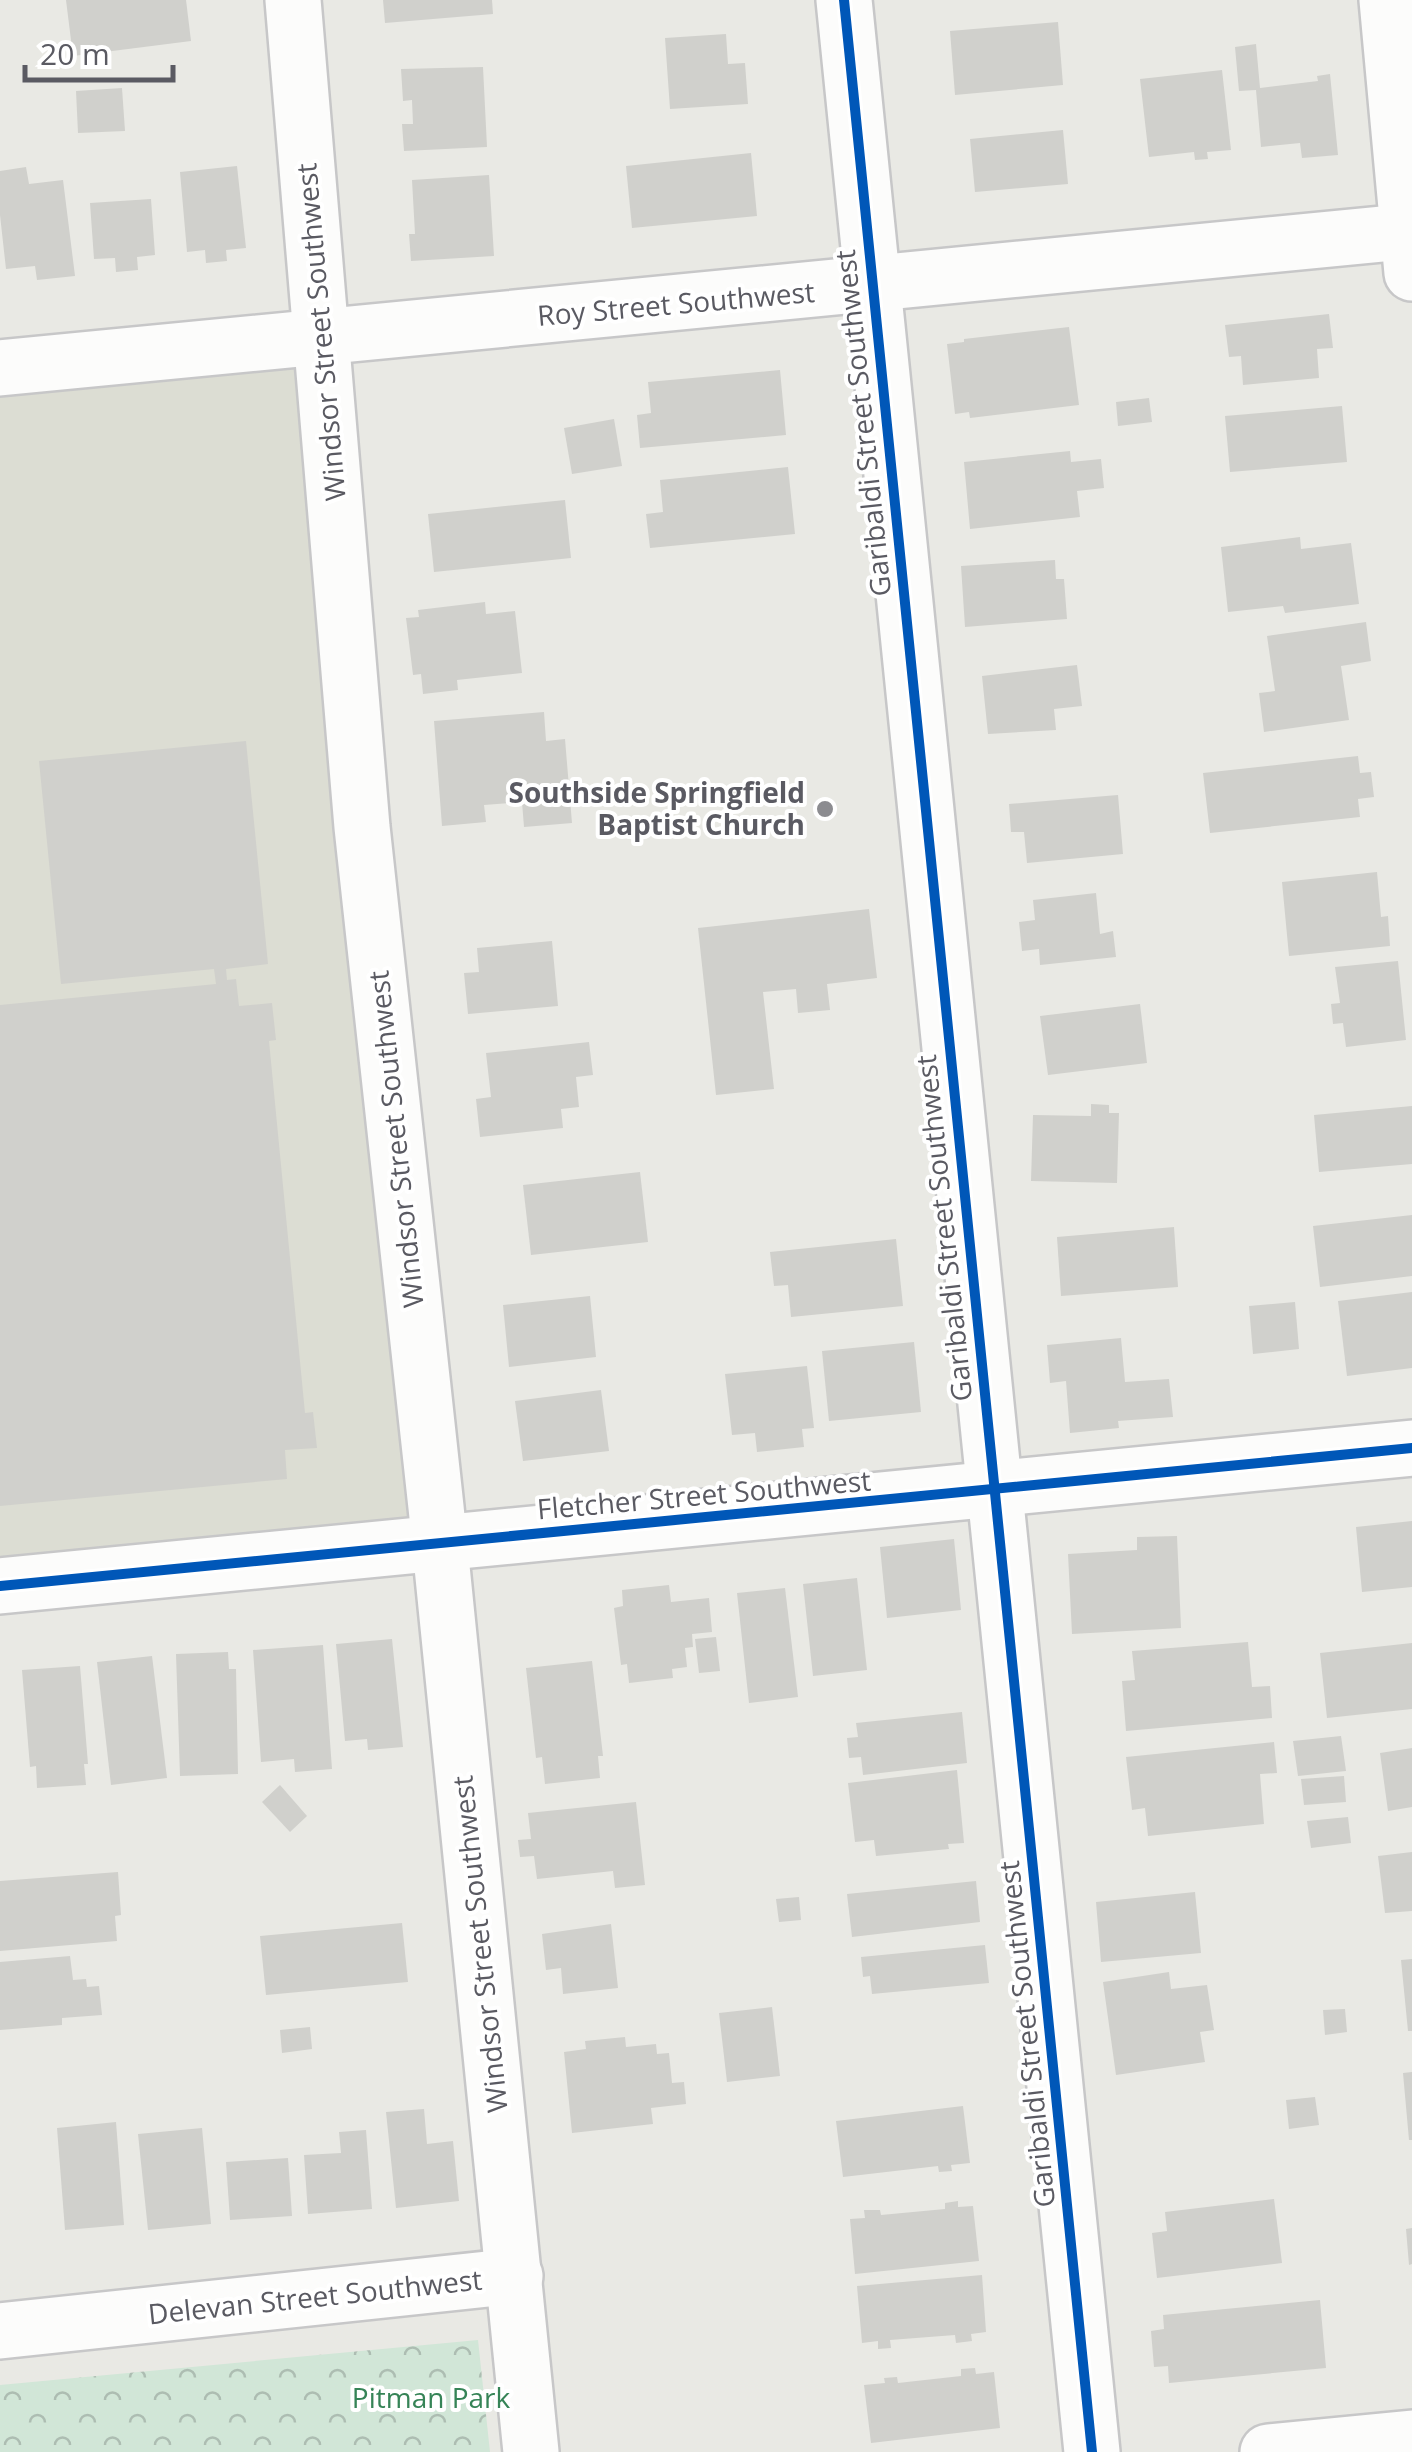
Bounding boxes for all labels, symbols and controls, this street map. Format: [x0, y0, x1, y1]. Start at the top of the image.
scale bar [25, 20, 172, 82]
text: 20 m [40, 33, 110, 74]
street label: Windsor Street Southwest [286, 162, 354, 503]
street label: Garibaldi Street Southwest [825, 248, 899, 598]
street label: Roy Street Southwest [536, 272, 816, 334]
place label: Southside Springfield Baptist Church [508, 773, 805, 843]
marker: Southside Springfield Baptist Church [814, 798, 836, 820]
street label: Windsor Street Southwest [358, 969, 432, 1310]
street label: Garibaldi Street Southwest [906, 1053, 980, 1403]
street label: Fletcher Street Southwest [535, 1460, 872, 1528]
street label: Windsor Street Southwest [442, 1774, 516, 2115]
street label: Garibaldi Street Southwest [989, 1859, 1063, 2209]
street label: Delevan Street Southwest [146, 2260, 484, 2332]
park label: Pitman Park [352, 2378, 510, 2416]

